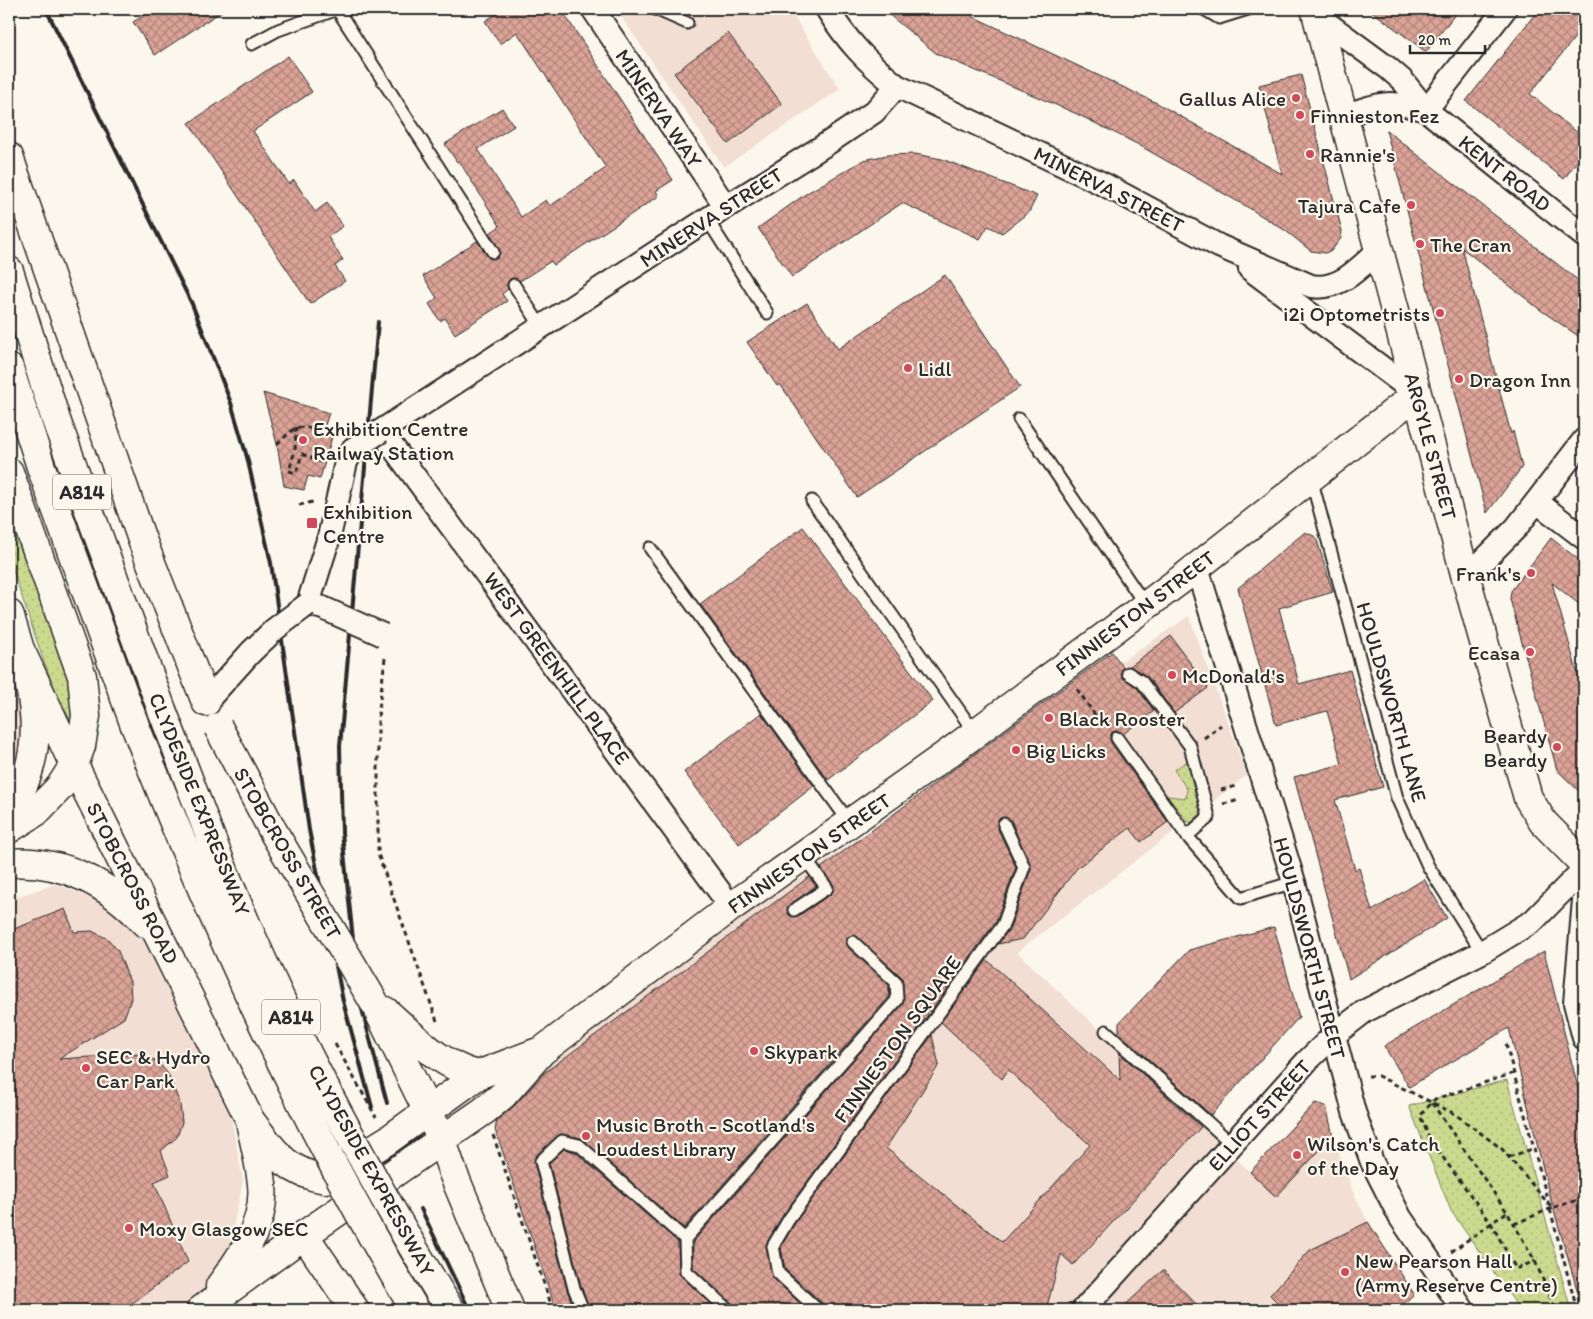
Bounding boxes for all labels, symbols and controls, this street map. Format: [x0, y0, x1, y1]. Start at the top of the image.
scale bar [1410, 22, 1486, 54]
text: 20 m [1418, 31, 1452, 49]
street label: MINERVA WAY [610, 44, 708, 172]
place label: Gallus Alice [1179, 86, 1286, 111]
marker: Gallus Alice [1290, 92, 1302, 104]
place label: Finnieston Fez [1310, 103, 1439, 128]
marker: Finnieston Fez [1294, 109, 1306, 121]
street label: KENT ROAD [1454, 129, 1556, 217]
street label: MINERVA STREET [1030, 140, 1188, 238]
place label: Rannie's [1320, 142, 1396, 167]
marker: Rannie's [1304, 148, 1316, 160]
street label: MINERVA STREET [635, 161, 787, 272]
place label: Tajura Cafe [1298, 193, 1401, 218]
marker: Tajura Cafe [1405, 199, 1417, 211]
place label: The Cran [1430, 232, 1512, 257]
marker: The Cran [1414, 238, 1426, 250]
place label: i2i Optometrists [1283, 301, 1430, 326]
marker: i2i Optometrists [1434, 307, 1446, 319]
place label: Lidl [918, 356, 952, 381]
marker: Lidl [902, 362, 914, 374]
place label: Dragon Inn [1469, 367, 1571, 392]
street label: ARGYLE STREET [1399, 370, 1463, 522]
marker: Dragon Inn [1453, 373, 1465, 385]
place label: Exhibition Centre Railway Station [313, 416, 468, 465]
marker: Exhibition Centre Railway Station [297, 434, 309, 446]
road number: A814 [53, 474, 111, 510]
place label: Exhibition Centre [323, 499, 412, 548]
marker: Exhibition Centre [305, 516, 319, 530]
street label: FINNIESTON STREET [1050, 545, 1220, 681]
place label: Frank's [1456, 561, 1521, 586]
street label: WEST GREENHILL PLACE [479, 567, 635, 769]
marker: Frank's [1525, 567, 1537, 579]
street label: HOULDSWORTH LANE [1351, 599, 1433, 805]
place label: Ecasa [1468, 640, 1520, 665]
marker: Ecasa [1524, 646, 1536, 658]
place label: McDonald's [1182, 663, 1285, 688]
marker: McDonald's [1166, 669, 1178, 681]
street label: CLYDESIDE EXPRESSWAY [144, 689, 256, 919]
place label: Black Rooster [1059, 706, 1185, 731]
marker: Black Rooster [1043, 712, 1055, 724]
place label: Beardy Beardy [1484, 723, 1547, 772]
place label: Big Licks [1026, 738, 1106, 763]
marker: Beardy Beardy [1551, 741, 1563, 753]
marker: Big Licks [1010, 744, 1022, 756]
street label: STOBCROSS STREET [229, 763, 347, 943]
street label: FINNIESTON STREET [723, 787, 896, 919]
street label: STOBCROSS ROAD [81, 798, 185, 968]
street label: HOULDSWORTH STREET [1268, 834, 1352, 1062]
street label: FINNIESTON SQUARE [828, 950, 966, 1128]
road number: A814 [262, 1000, 320, 1034]
place label: Skypark [764, 1039, 838, 1064]
place label: SEC & Hydro Car Park [96, 1044, 211, 1093]
marker: Skypark [748, 1045, 760, 1057]
street label: ELLIOT STREET [1202, 1054, 1316, 1176]
street label: CLYDESIDE EXPRESSWAY [303, 1060, 441, 1280]
marker: SEC & Hydro Car Park [80, 1062, 92, 1074]
place label: Music Broth - Scotland's Loudest Library [596, 1112, 815, 1161]
marker: Music Broth - Scotland's Loudest Library [580, 1130, 592, 1142]
place label: Wilson's Catch of the Day [1307, 1131, 1440, 1180]
marker: Wilson's Catch of the Day [1291, 1149, 1303, 1161]
place label: Moxy Glasgow SEC [139, 1216, 309, 1241]
marker: Moxy Glasgow SEC [123, 1222, 135, 1234]
place label: New Pearson Hall (Army Reserve Centre) [1355, 1248, 1558, 1297]
marker: New Pearson Hall (Army Reserve Centre) [1339, 1266, 1351, 1278]

